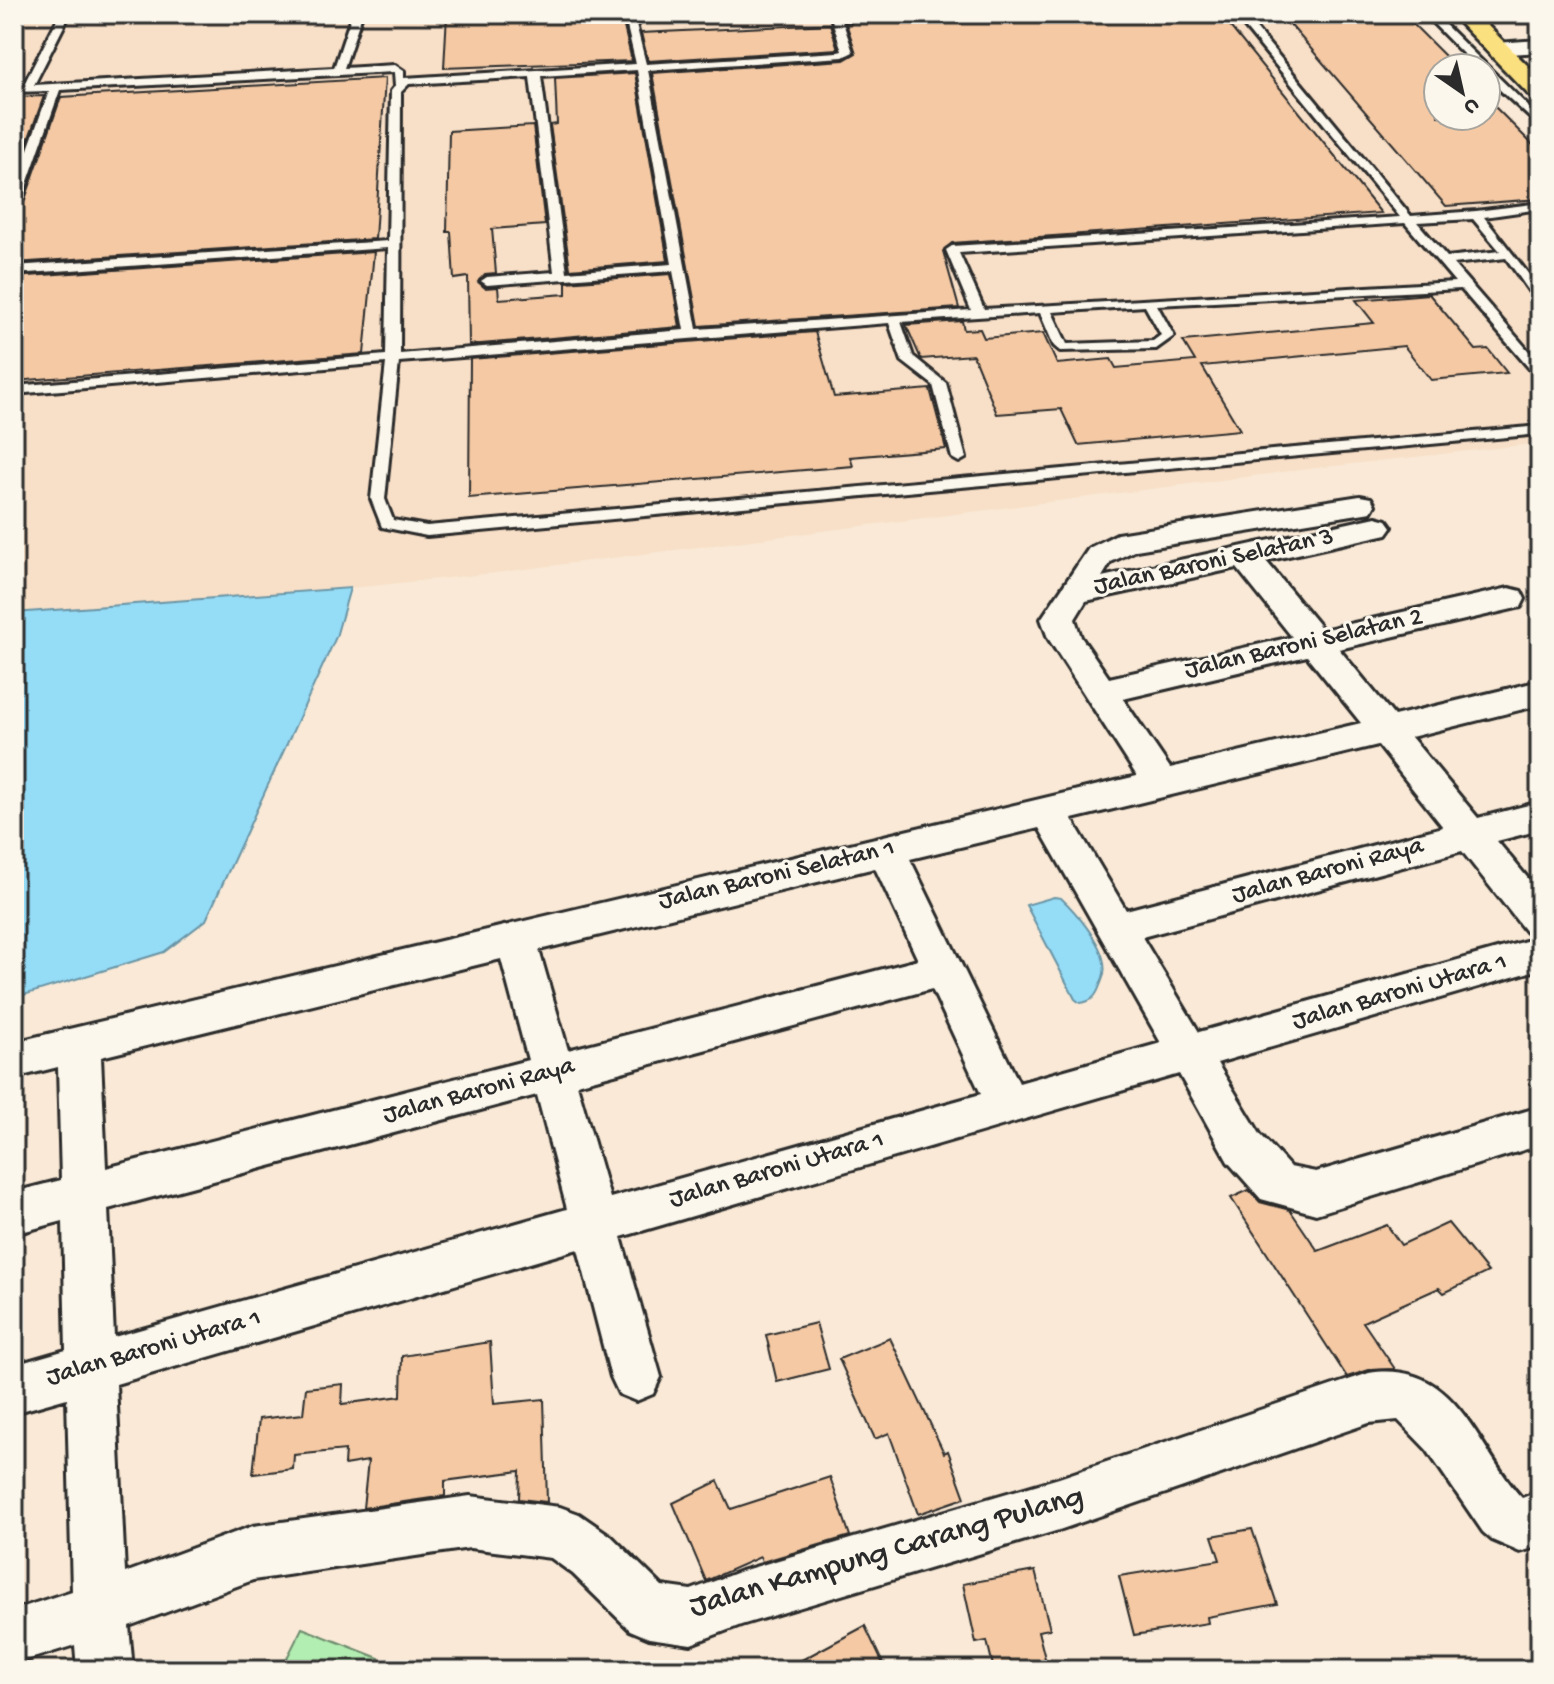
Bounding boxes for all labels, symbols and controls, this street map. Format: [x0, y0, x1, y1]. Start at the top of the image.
north arrow [1422, 52, 1502, 132]
text: U [1458, 91, 1483, 120]
street label: Jalan Baroni Selatan 3 [1091, 522, 1337, 604]
street label: Jalan Baroni Selatan 2 [1182, 602, 1426, 687]
street label: Jalan Baroni Raya [1229, 831, 1429, 912]
street label: Jalan Baroni Selatan 1 [656, 834, 898, 918]
street label: Jalan Baroni Utara 1 [1289, 948, 1511, 1038]
street label: Jalan Baroni Raya [380, 1051, 580, 1132]
street label: Jalan Baroni Utara 1 [666, 1126, 888, 1216]
street label: Jalan Baroni Utara 1 [43, 1304, 265, 1394]
street label: Jalan Kampung Carang Pulang [686, 1478, 1088, 1628]

